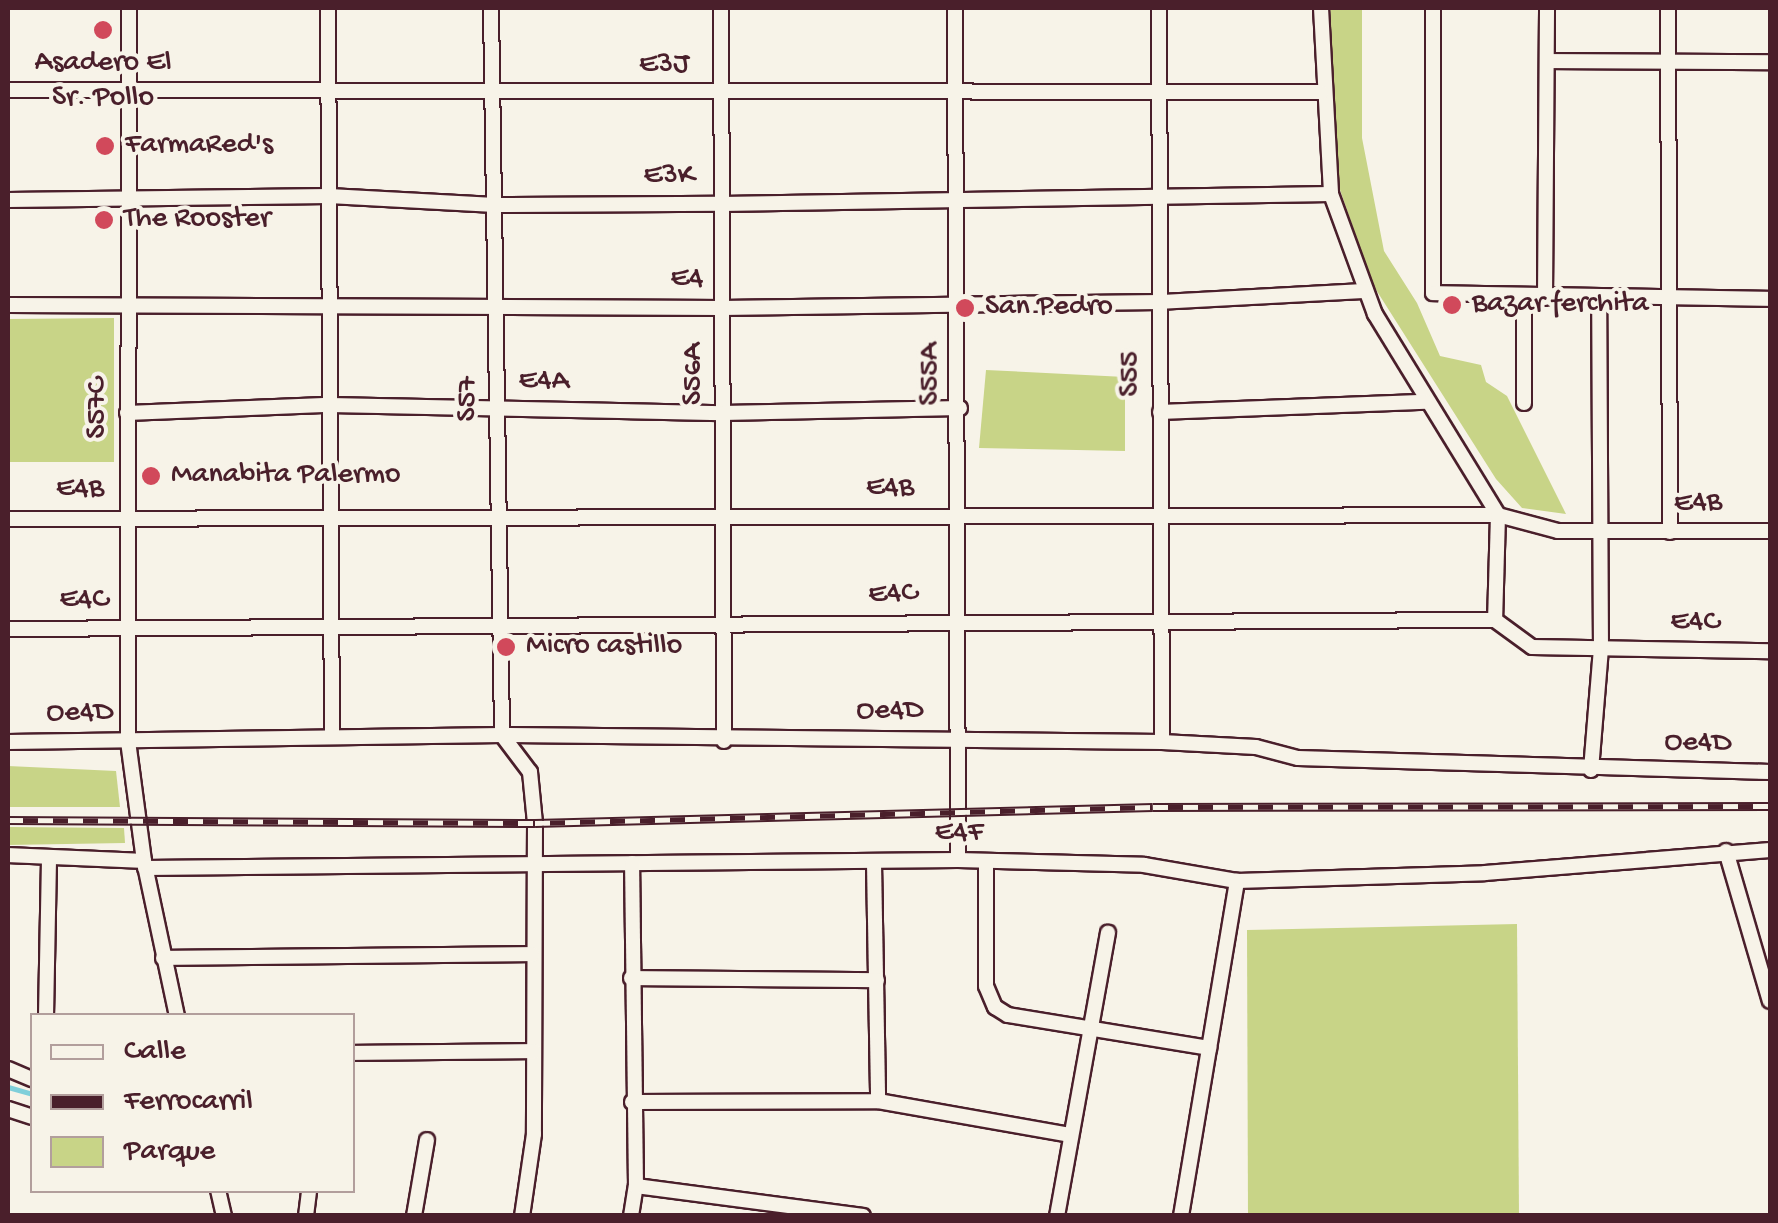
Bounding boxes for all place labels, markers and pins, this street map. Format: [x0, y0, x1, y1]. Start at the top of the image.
marker: Asadero El Sr. Pollo [92, 19, 114, 41]
place label: Asadero El Sr. Pollo [34, 46, 172, 116]
place label: FarmaRed's [125, 128, 273, 164]
marker: FarmaRed's [94, 135, 116, 157]
place label: The Rooster [124, 202, 270, 238]
marker: The Rooster [93, 209, 115, 231]
place label: Bazar ferchita [1472, 287, 1649, 323]
place label: San Pedro [985, 290, 1113, 326]
marker: Bazar ferchita [1441, 294, 1463, 316]
marker: San Pedro [954, 297, 976, 319]
place label: Manabita Palermo [171, 458, 401, 494]
marker: Manabita Palermo [140, 465, 162, 487]
place label: Micro castillo [526, 629, 682, 665]
marker: Micro castillo [495, 636, 517, 658]

